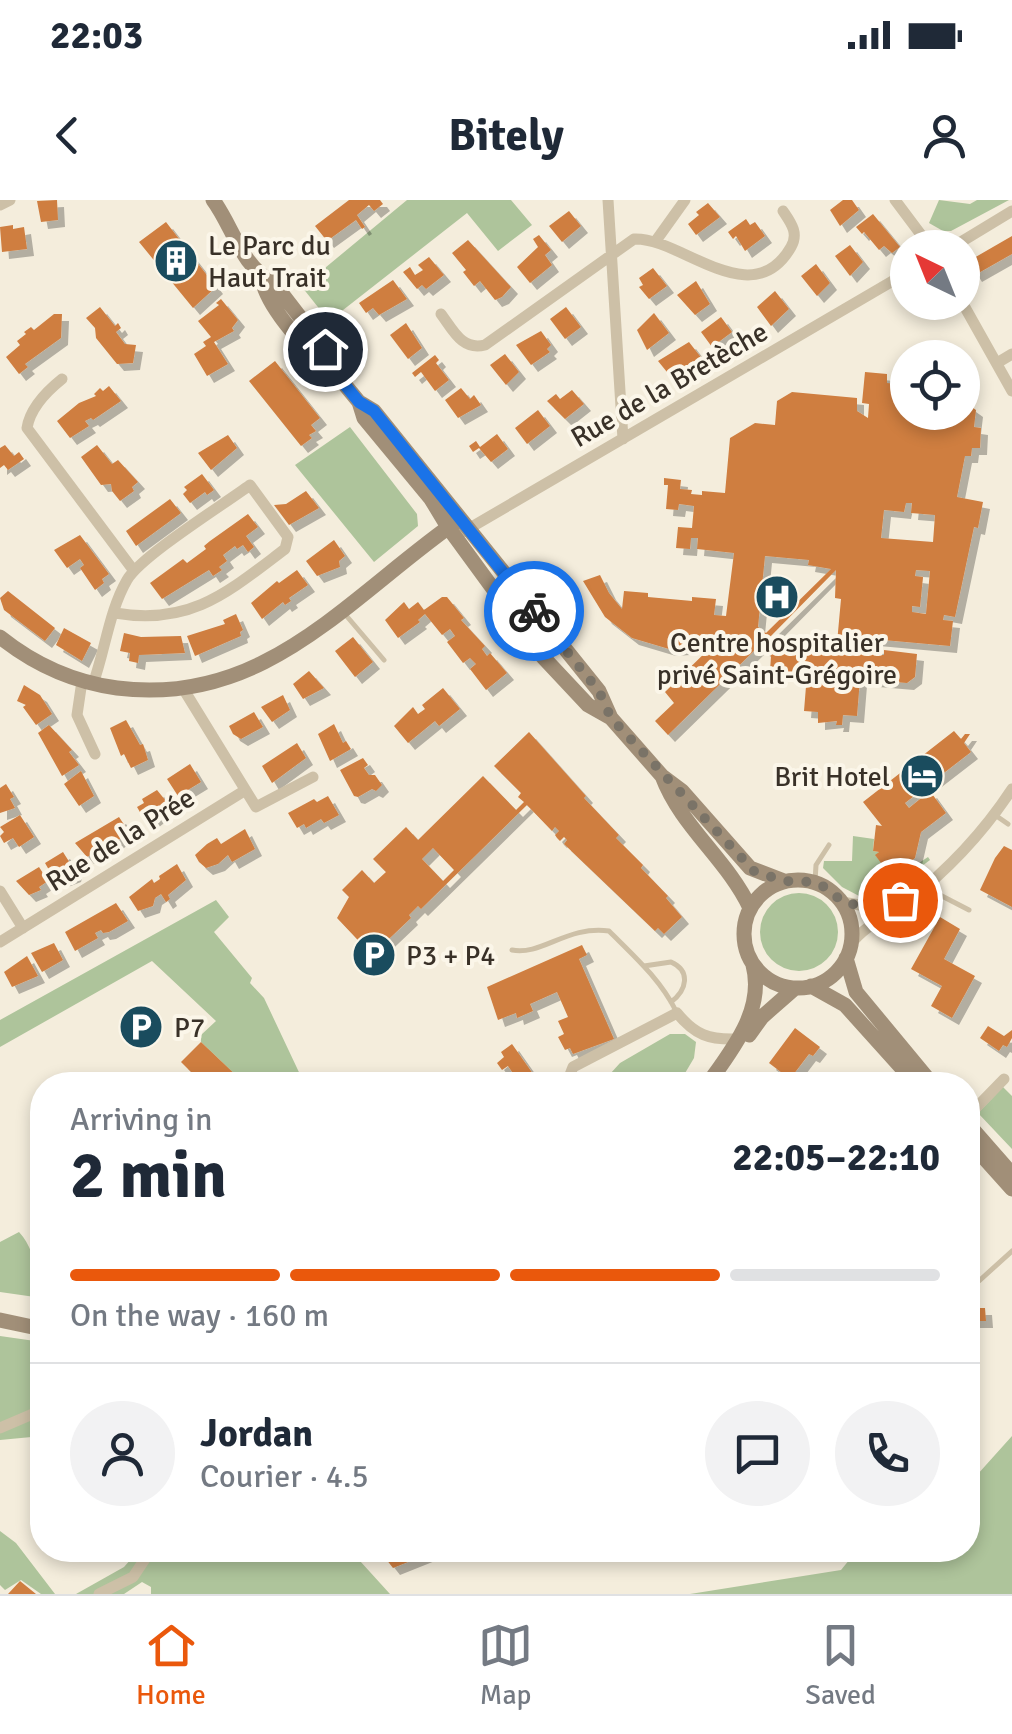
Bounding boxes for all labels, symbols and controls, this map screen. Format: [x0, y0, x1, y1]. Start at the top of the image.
text: 22:03 [50, 12, 143, 59]
icon: back [40, 108, 95, 163]
text: Bitely [448, 108, 564, 163]
icon: person [917, 108, 972, 163]
place label: Le Parc du Haut Trait [208, 229, 331, 295]
north arrow [890, 230, 980, 320]
map controls [890, 230, 980, 430]
building icon: Le Parc du Haut Trait [153, 238, 199, 284]
pin [283, 307, 368, 392]
street label: Rue de la Bretèche [565, 315, 774, 455]
icon: home [298, 322, 353, 377]
button: locate [890, 340, 980, 430]
courier [484, 561, 584, 661]
hospital icon: Centre hospitalier privé Saint-Grégoire [754, 574, 800, 620]
icon: bike [507, 584, 562, 639]
place label: Centre hospitalier privé Saint-Grégoire [657, 626, 897, 692]
hotel icon: Brit Hotel [899, 753, 945, 799]
place label: Brit Hotel [774, 760, 890, 794]
street label: Rue de la Prée [40, 781, 201, 899]
pin [858, 858, 943, 943]
icon: bag [873, 873, 928, 928]
parking icon: P3 + P4 [351, 932, 397, 978]
place label: P3 + P4 [406, 939, 495, 973]
parking icon: P7 [118, 1004, 164, 1050]
place label: P7 [174, 1011, 205, 1045]
text: Arriving in [70, 1100, 212, 1139]
text: 22:05–22:10 [732, 1134, 940, 1181]
text: 2 min [70, 1136, 227, 1216]
text: On the way · 160 m [70, 1296, 329, 1335]
button: person [70, 1401, 175, 1506]
button: chat [705, 1401, 810, 1506]
button: phone [835, 1401, 940, 1506]
text: Jordan [200, 1410, 313, 1457]
text: Courier · 4.5 [200, 1457, 369, 1496]
tab: Home [136, 1618, 206, 1712]
tab: Map [478, 1618, 533, 1712]
tab: Saved [805, 1618, 876, 1712]

